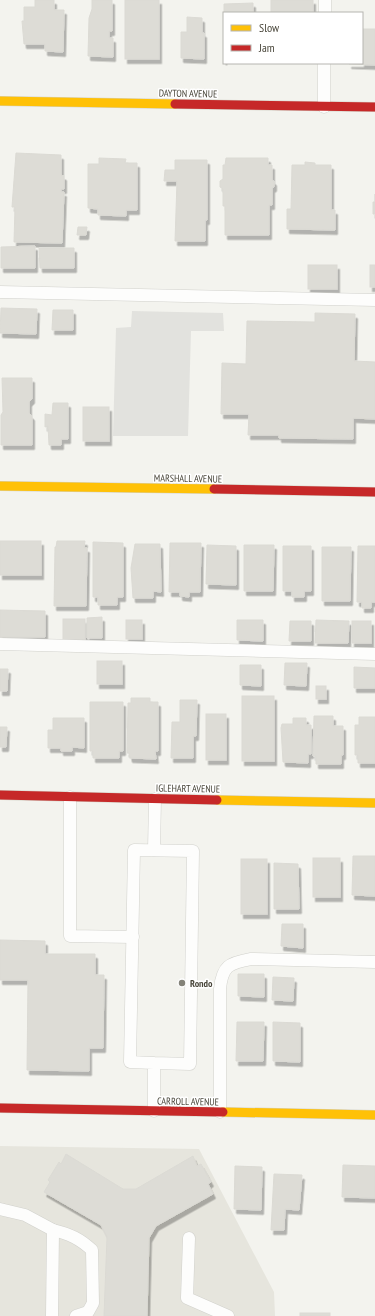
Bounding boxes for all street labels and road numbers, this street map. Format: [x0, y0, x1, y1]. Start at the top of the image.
street label: DAYTON AVENUE [159, 86, 217, 101]
street label: MARSHALL AVENUE [154, 471, 222, 486]
street label: IGLEHART AVENUE [156, 781, 220, 796]
street label: CARROLL AVENUE [157, 1094, 219, 1109]

